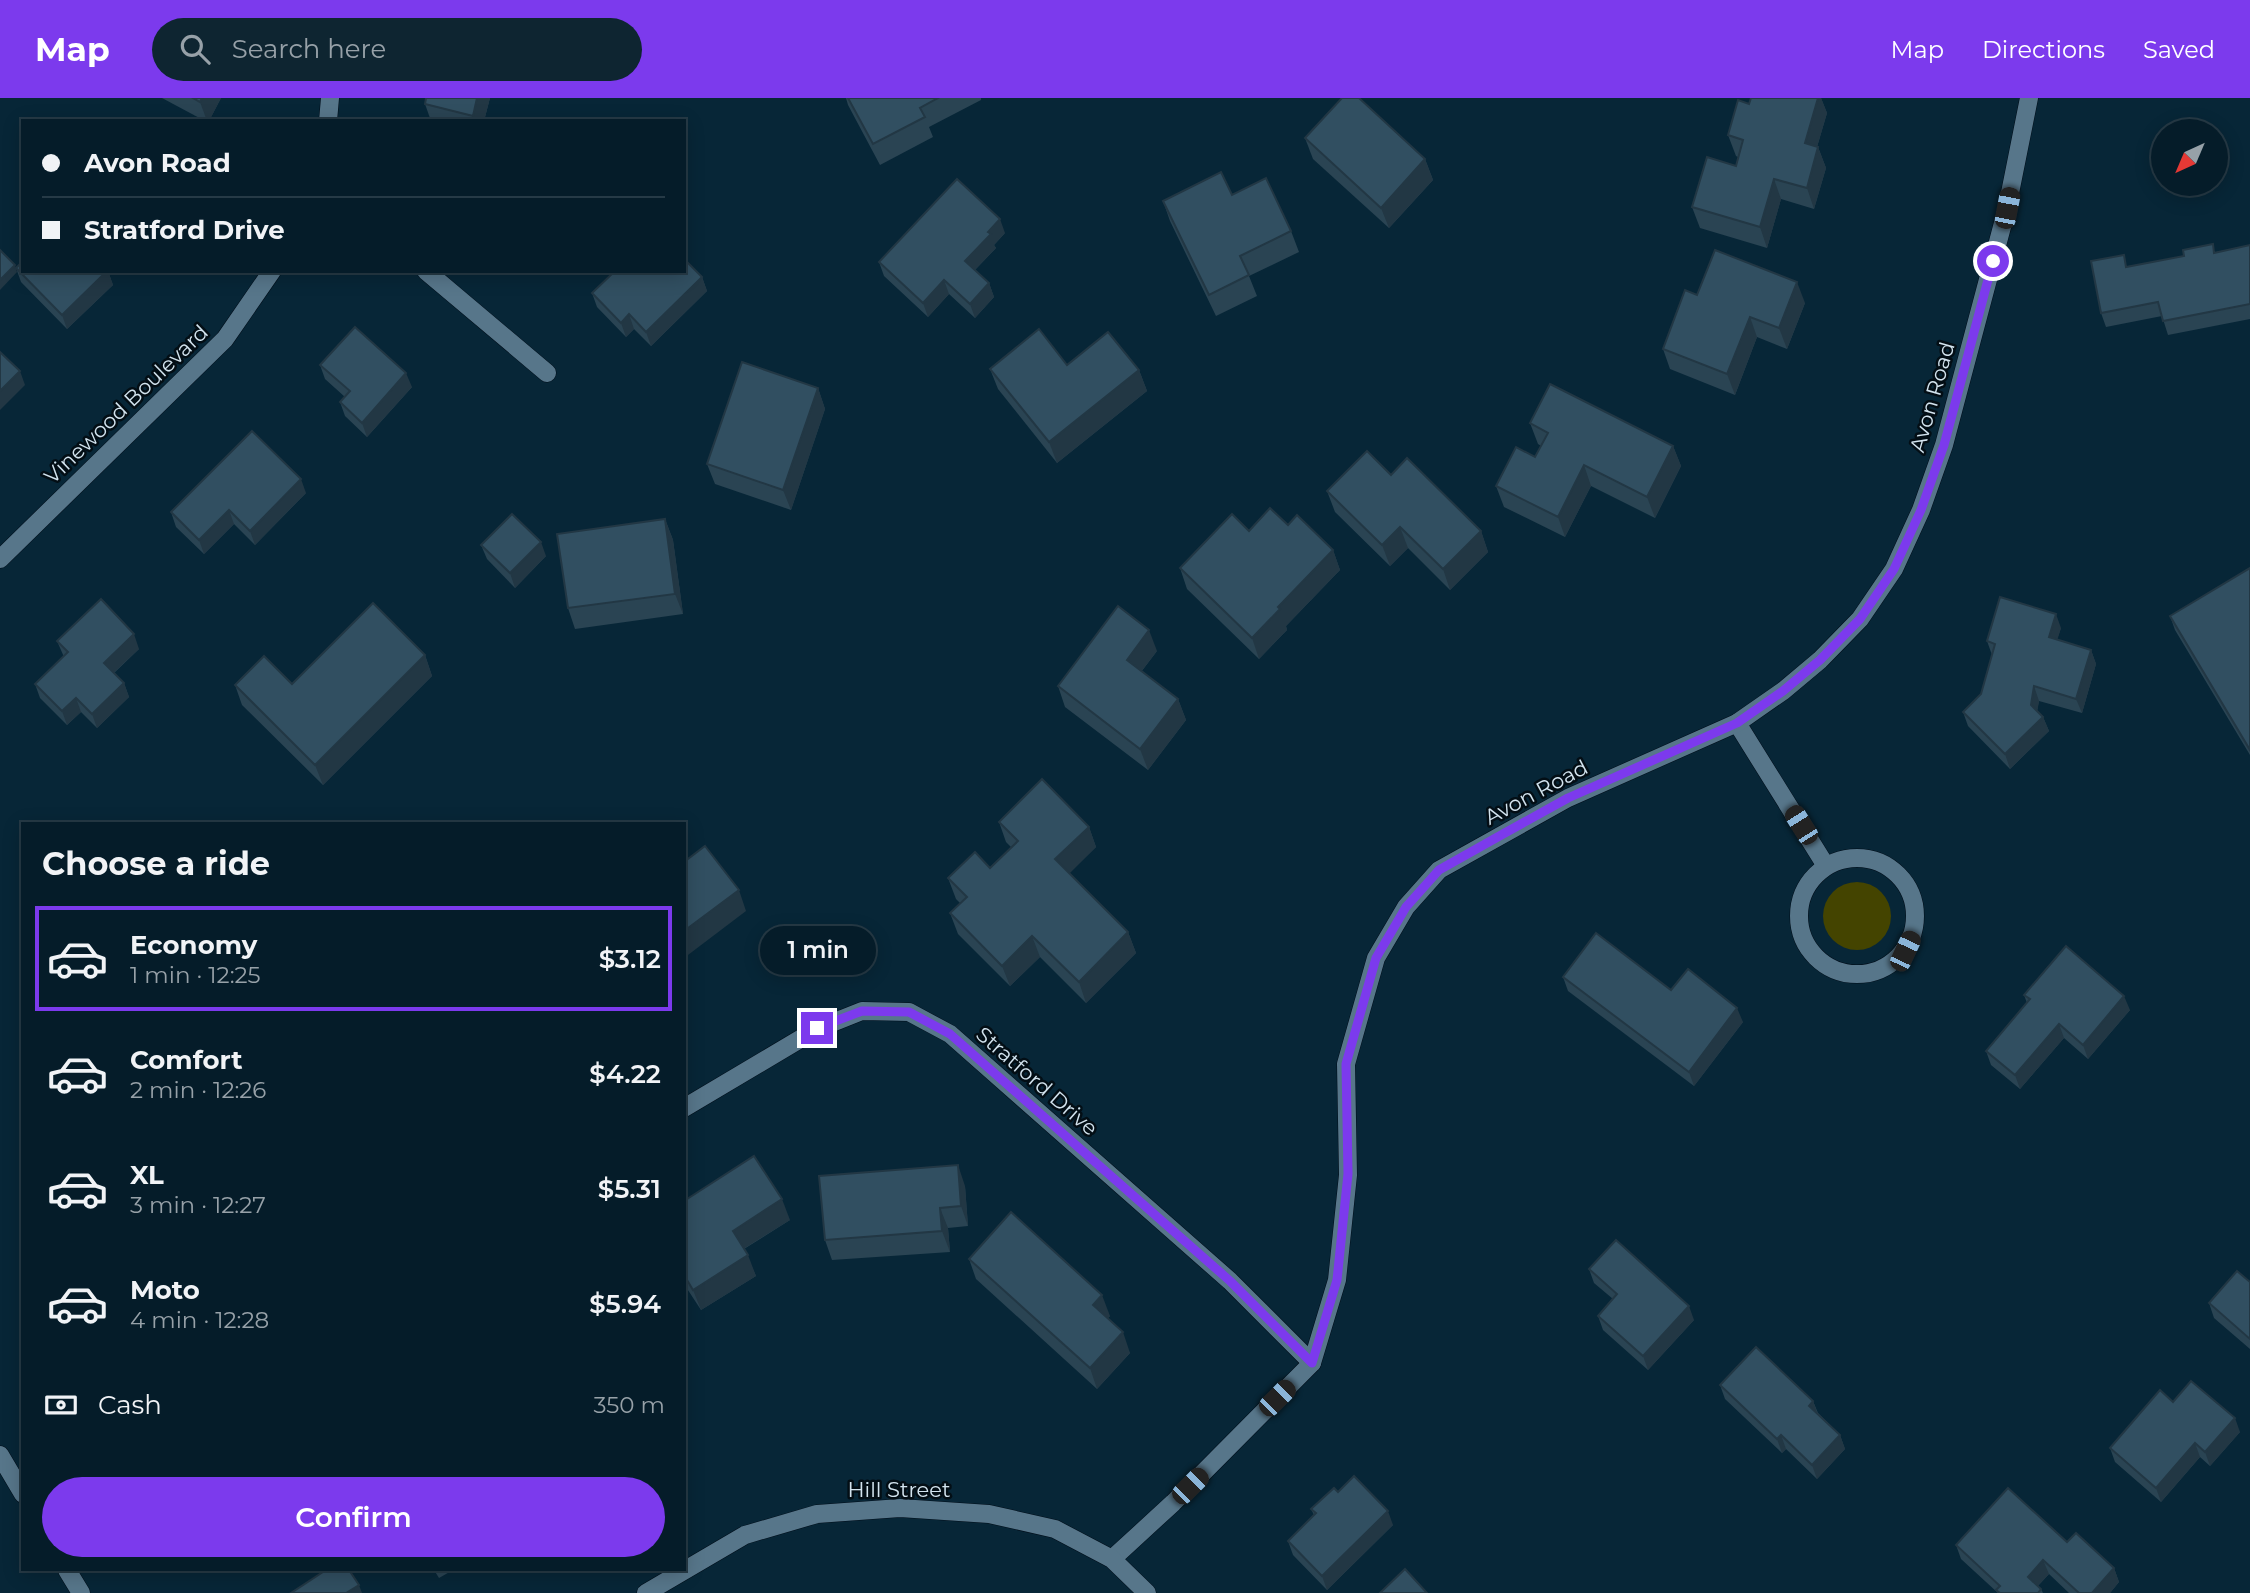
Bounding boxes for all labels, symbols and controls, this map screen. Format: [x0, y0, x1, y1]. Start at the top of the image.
search box [152, 18, 642, 81]
text: Map [35, 29, 110, 69]
icon: search [176, 30, 214, 68]
text: Search here [232, 33, 386, 65]
text: Map [1891, 35, 1944, 64]
text: Directions [1982, 35, 2105, 64]
text: Saved [2143, 35, 2215, 64]
north arrow [2151, 119, 2228, 196]
map controls [2151, 119, 2228, 196]
text: Avon Road [84, 147, 231, 179]
car [1993, 185, 2022, 231]
text: Stratford Drive [84, 214, 285, 246]
route start [1977, 245, 2009, 277]
street label: Vinewood Boulevard [39, 319, 213, 489]
street label: Avon Road [1904, 339, 1960, 455]
street label: Avon Road [1480, 754, 1592, 830]
car [1781, 802, 1822, 848]
text: Choose a ride [42, 844, 270, 883]
callout: 1 min [759, 926, 875, 976]
icon: car [46, 927, 109, 990]
car [1887, 928, 1924, 974]
text: Economy [130, 929, 257, 961]
text: 1 min [787, 936, 849, 964]
text: $3.12 [599, 943, 661, 975]
text: 1 min · 12:25 [130, 961, 261, 989]
route end [801, 1012, 833, 1044]
street label: Stratford Drive [971, 1021, 1103, 1141]
icon: car [46, 1042, 109, 1105]
text: Comfort [130, 1044, 242, 1076]
text: $4.22 [589, 1058, 661, 1090]
text: 2 min · 12:26 [130, 1076, 266, 1104]
icon: car [46, 1157, 109, 1220]
text: XL [130, 1159, 164, 1191]
text: $5.31 [598, 1173, 661, 1205]
text: 3 min · 12:27 [130, 1191, 266, 1219]
icon: car [46, 1272, 109, 1335]
text: Moto [130, 1274, 200, 1306]
text: $5.94 [589, 1288, 661, 1320]
text: 4 min · 12:28 [130, 1306, 269, 1334]
car [1255, 1376, 1300, 1420]
icon: cash [42, 1386, 80, 1424]
text: Cash [98, 1389, 162, 1421]
text: 350 m [594, 1391, 665, 1419]
car [1168, 1464, 1213, 1508]
button: Confirm [42, 1477, 665, 1557]
street label: Hill Street [847, 1477, 951, 1502]

